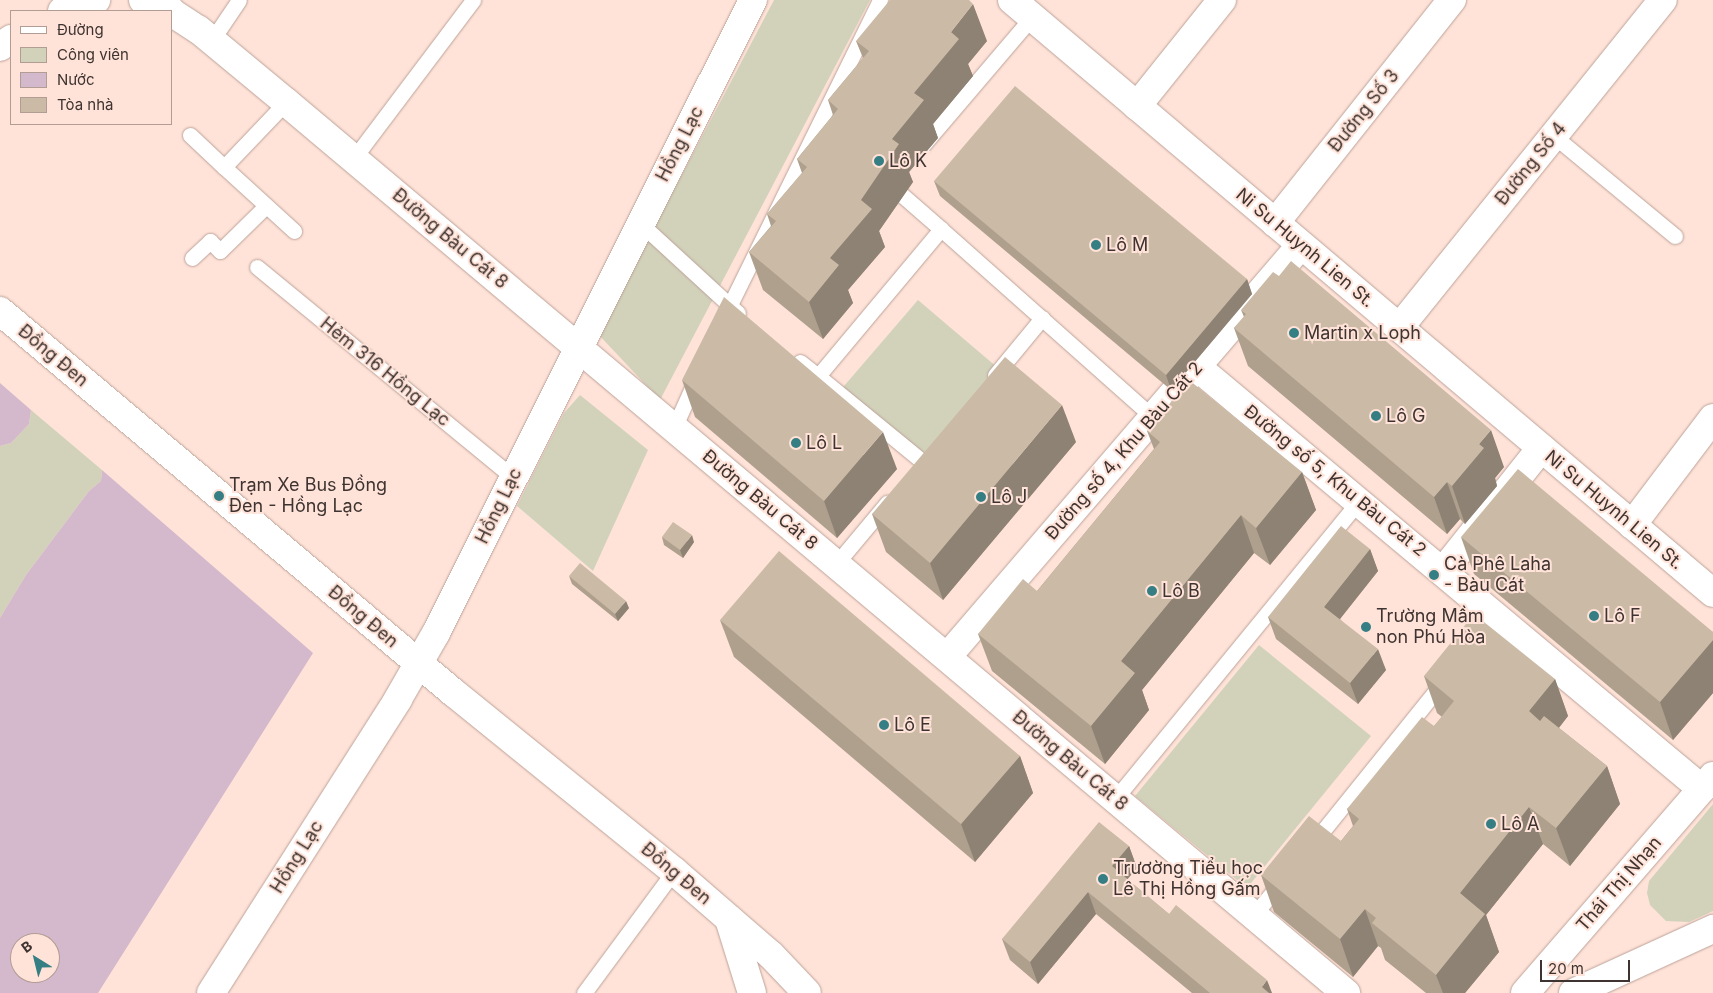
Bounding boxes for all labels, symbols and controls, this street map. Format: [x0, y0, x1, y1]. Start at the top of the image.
legend [10, 10, 172, 125]
text: Đường [57, 20, 104, 39]
text: Công viên [57, 45, 129, 64]
street label: Đường Số 3 [1324, 66, 1404, 156]
text: Nước [57, 70, 95, 89]
text: Tòa nhà [57, 95, 113, 114]
street label: Hồng Lạc [652, 103, 708, 185]
street label: Đường Số 4 [1491, 118, 1571, 210]
place label: Lô K [889, 150, 927, 172]
marker: Lô K [873, 155, 885, 167]
street label: Đường Bàu Cát 8 [388, 184, 512, 294]
street label: Ni Su Huynh Lien St. [1231, 184, 1379, 312]
place label: Lô M [1106, 234, 1148, 256]
marker: Lô M [1090, 239, 1102, 251]
street label: Hẻm 316 Hồng Lạc [316, 313, 454, 431]
street label: Đồng Đen [14, 321, 92, 391]
place label: Martin x Loph [1304, 322, 1421, 344]
marker: Martin x Loph [1288, 327, 1300, 339]
street label: Đường số 4, Khu Bàu Cát 2 [1041, 358, 1207, 544]
street label: Đường số 5, Khu Bàu Cát 2 [1239, 401, 1431, 561]
place label: Lô G [1386, 405, 1425, 427]
marker: Lô G [1370, 410, 1382, 422]
place label: Lô L [806, 432, 842, 454]
marker: Lô L [790, 437, 802, 449]
street label: Đường Bàu Cát 8 [698, 445, 822, 555]
street label: Ni Su Huynh Lien St. [1540, 446, 1688, 574]
street label: Hồng Lạc [471, 465, 527, 547]
place label: Trạm Xe Bus Đồng Đen - Hồng Lạc [229, 475, 387, 518]
place label: Lô J [991, 486, 1027, 508]
marker: Trạm Xe Bus Đồng Đen - Hồng Lạc [213, 490, 225, 502]
marker: Lô J [975, 491, 987, 503]
place label: Cà Phê Laha - Bàu Cát [1444, 554, 1551, 596]
marker: Cà Phê Laha - Bàu Cát [1428, 569, 1440, 581]
place label: Lô B [1162, 580, 1200, 602]
street label: Đồng Đen [324, 582, 402, 652]
marker: Lô B [1146, 585, 1158, 597]
place label: Lô F [1604, 605, 1641, 627]
place label: Trường Mầm non Phú Hòa [1376, 606, 1485, 649]
marker: Lô F [1588, 610, 1600, 622]
marker: Trường Mầm non Phú Hòa [1360, 621, 1372, 633]
street label: Đường Bàu Cát 8 [1008, 706, 1132, 816]
place label: Lô E [894, 714, 931, 736]
marker: Lô E [878, 719, 890, 731]
place label: Lô A [1501, 813, 1539, 835]
street label: Hồng Lạc [266, 817, 328, 897]
marker: Lô A [1485, 818, 1497, 830]
street label: Thái Thị Nhạn [1572, 832, 1666, 936]
street label: Đồng Đen [637, 839, 715, 909]
place label: Trươờng Tiểu học Lê Thị Hồng Gấm [1113, 858, 1263, 901]
marker: Trươờng Tiểu học Lê Thị Hồng Gấm [1097, 873, 1109, 885]
north arrow [10, 933, 60, 983]
text: B [18, 937, 35, 956]
scale bar [1543, 950, 1633, 982]
text: 20 m [1548, 959, 1584, 978]

